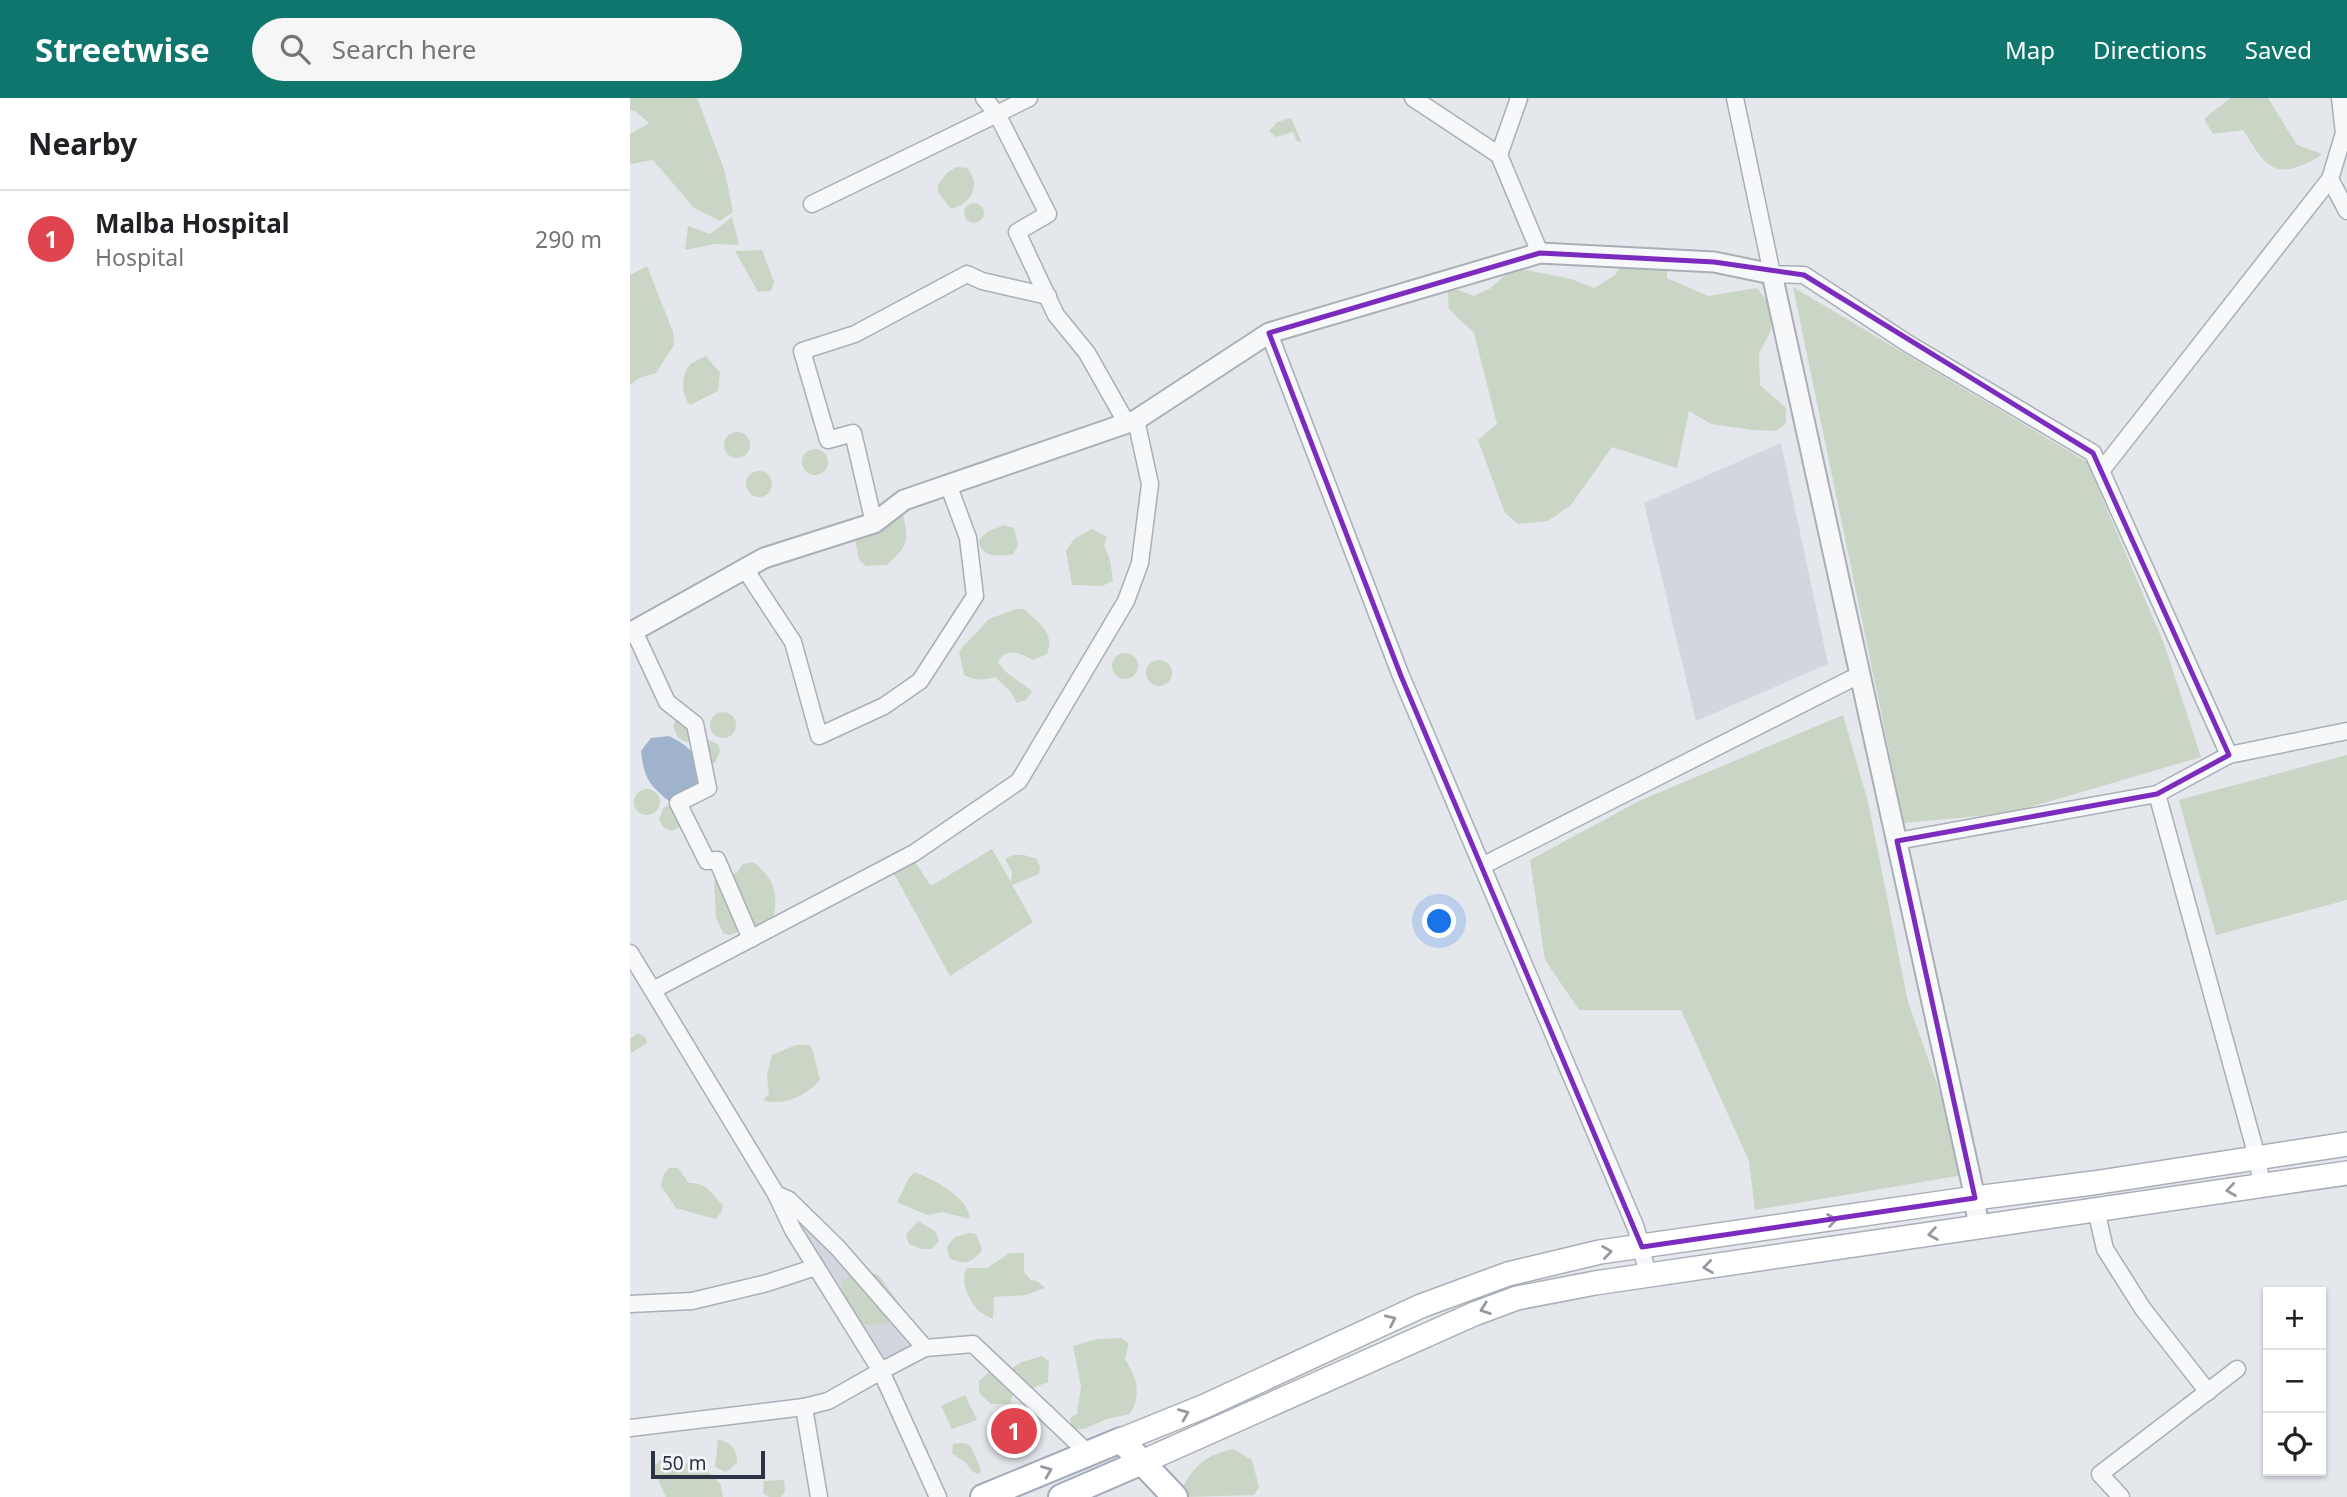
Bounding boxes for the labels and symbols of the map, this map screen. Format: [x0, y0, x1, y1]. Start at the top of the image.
your location [1422, 904, 1456, 938]
one-way arrow [2225, 1182, 2237, 1197]
one-way arrow [1827, 1212, 1838, 1227]
one-way arrow [1927, 1227, 1939, 1242]
one-way arrow [1601, 1245, 1613, 1260]
one-way arrow [1702, 1259, 1714, 1274]
one-way arrow [1480, 1301, 1492, 1315]
one-way arrow [1384, 1314, 1396, 1328]
pin: 1 [991, 1405, 1037, 1457]
one-way arrow [1177, 1408, 1189, 1422]
scale bar [651, 1448, 765, 1480]
one-way arrow [1040, 1466, 1052, 1480]

